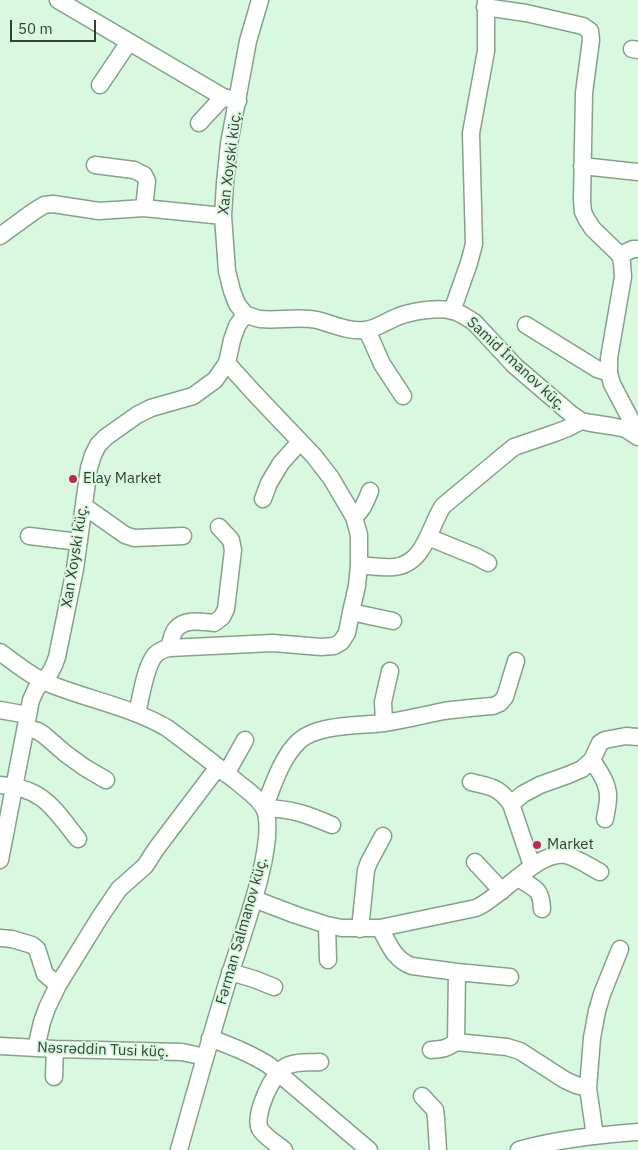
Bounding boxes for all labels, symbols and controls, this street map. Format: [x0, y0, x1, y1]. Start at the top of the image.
scale bar [12, 10, 99, 42]
text: 50 m [18, 19, 53, 38]
street label: Xan Xoyski küç. [215, 110, 245, 216]
street label: Samid İmanov küç. [463, 314, 569, 414]
place label: Elay Market [83, 470, 162, 488]
marker: Elay Market [67, 473, 79, 485]
street label: Xan Xoyski küç. [58, 503, 92, 609]
place label: Market [547, 836, 594, 854]
marker: Market [531, 839, 543, 851]
street label: Fərman Salmanov küç. [212, 855, 272, 1007]
street label: Nəsrəddin Tusi küç. [37, 1039, 169, 1061]

